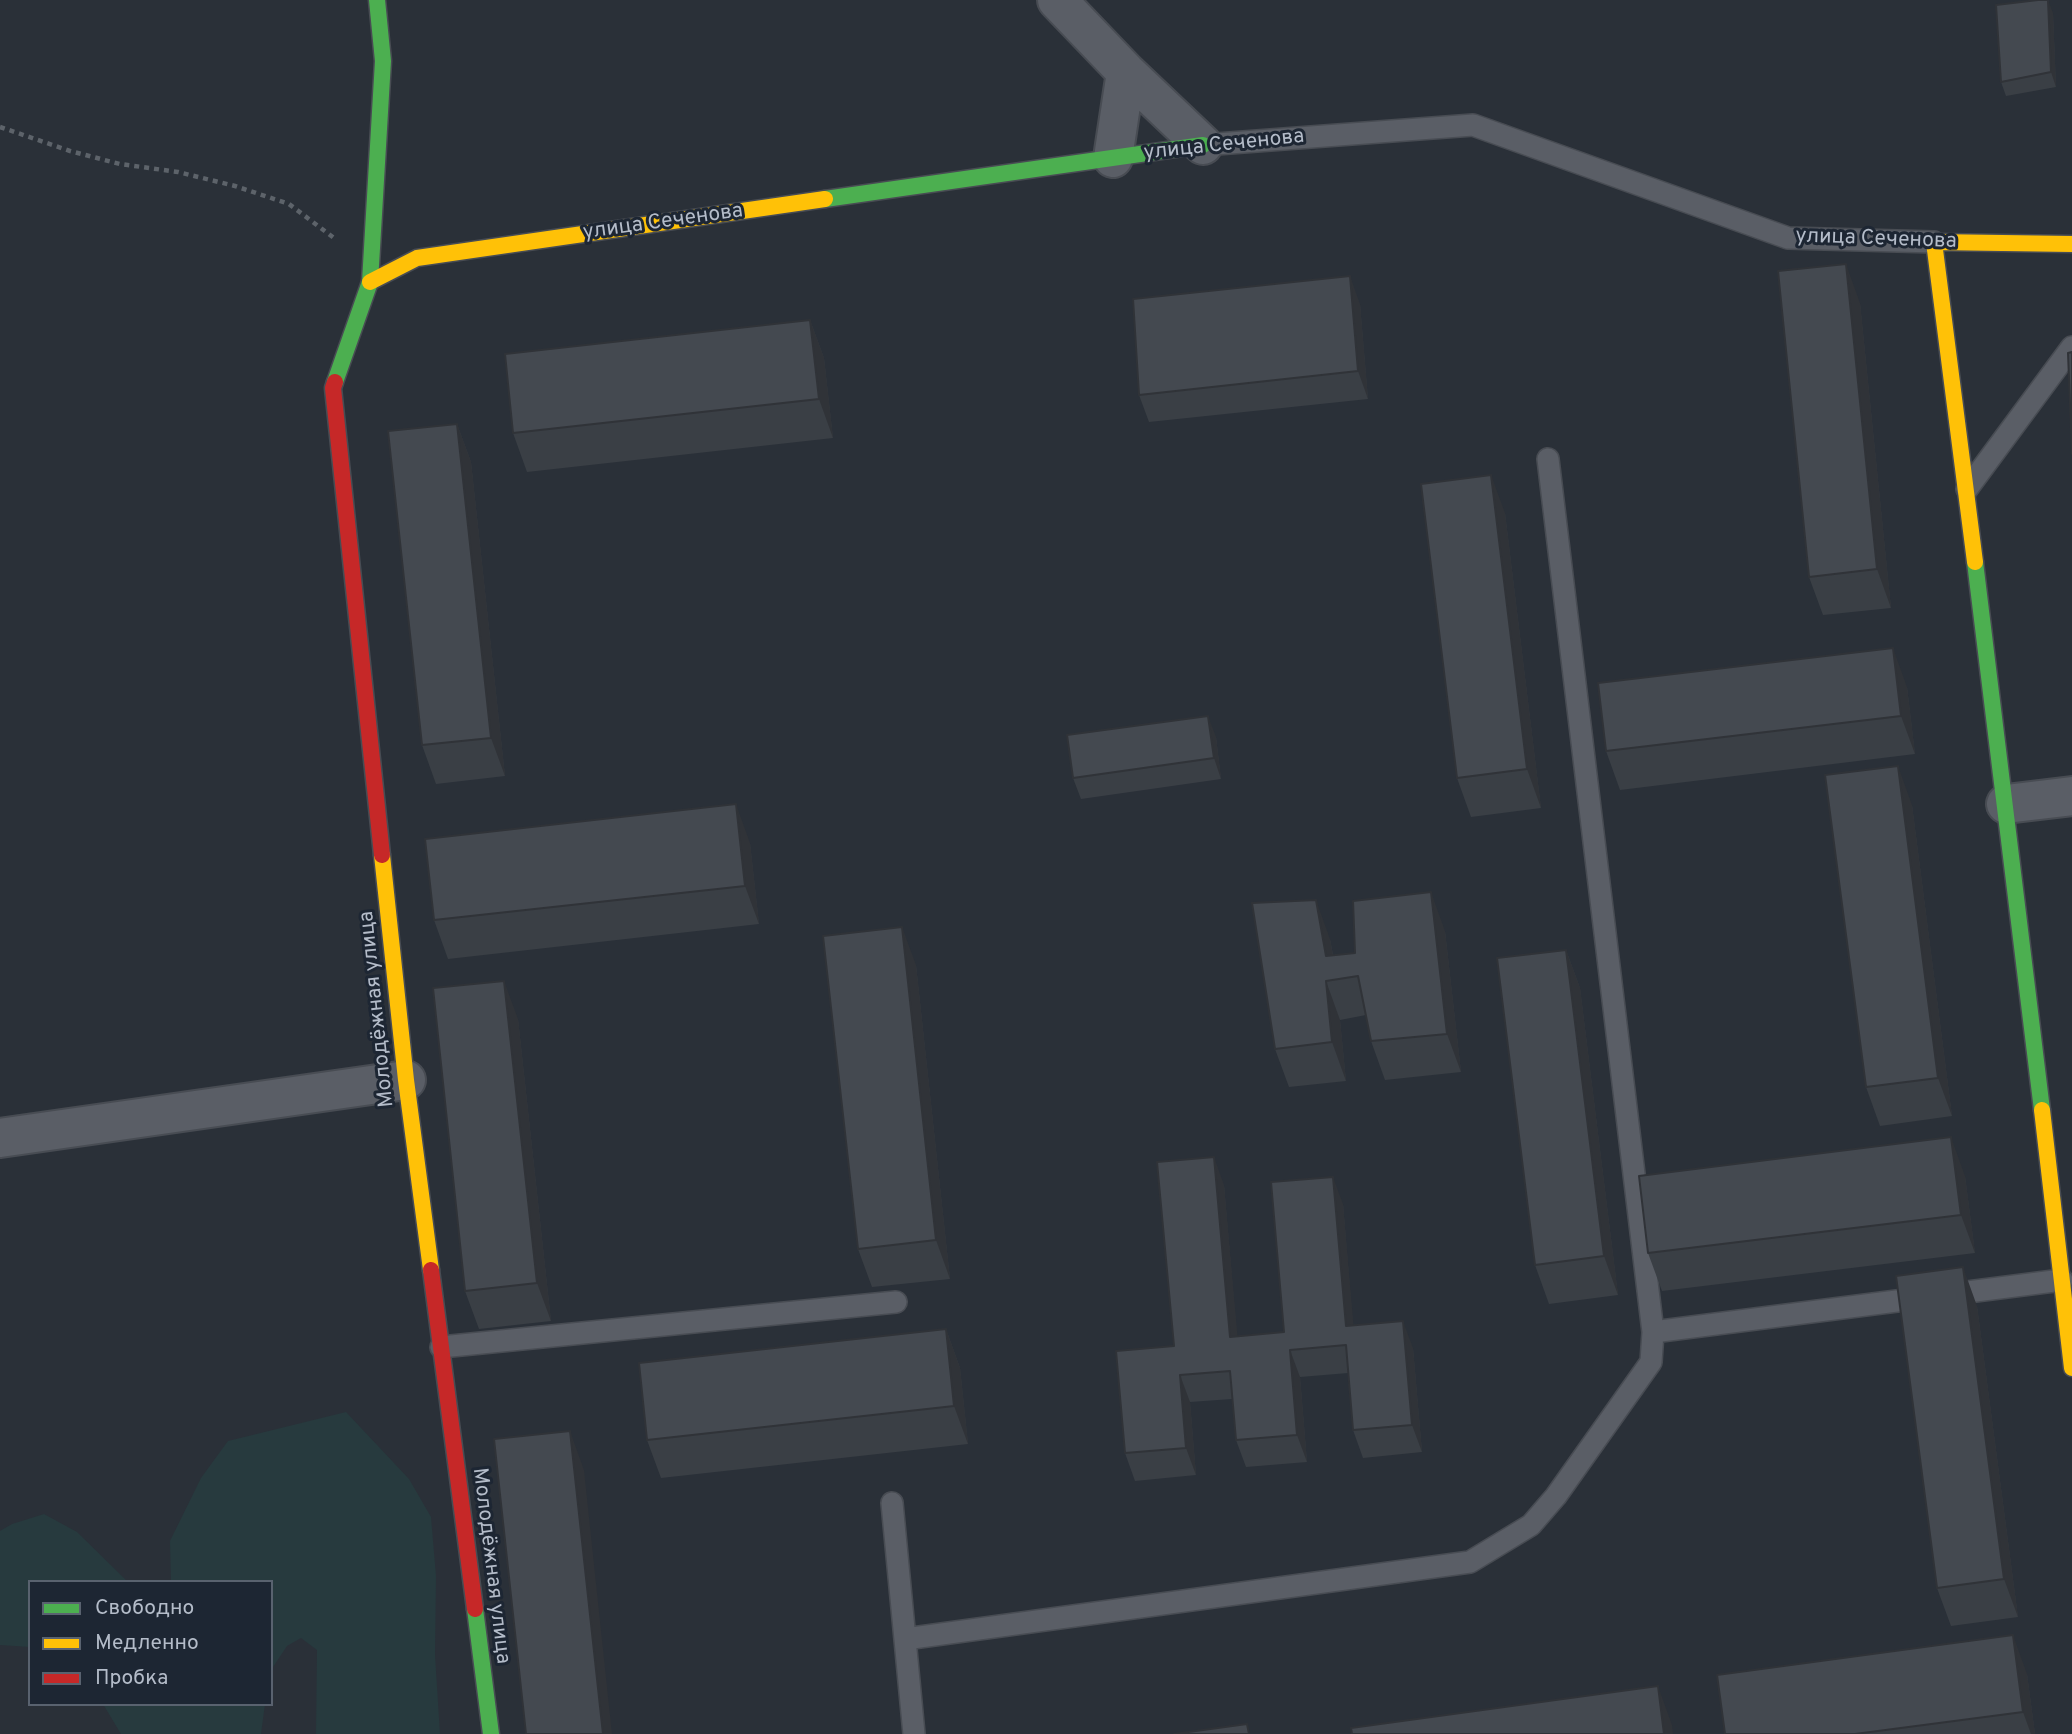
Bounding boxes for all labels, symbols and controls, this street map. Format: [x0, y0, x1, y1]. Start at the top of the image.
street label: улица Сеченова [1142, 125, 1306, 167]
street label: улица Сеченова [581, 199, 745, 247]
street label: улица Сеченова [1795, 225, 1957, 255]
street label: Молодёжная улица [355, 910, 401, 1108]
street label: Молодёжная улица [465, 1467, 515, 1665]
legend [28, 1580, 273, 1706]
text: Свободно [95, 1595, 194, 1622]
text: Медленно [95, 1630, 199, 1657]
text: Пробка [95, 1665, 168, 1692]

